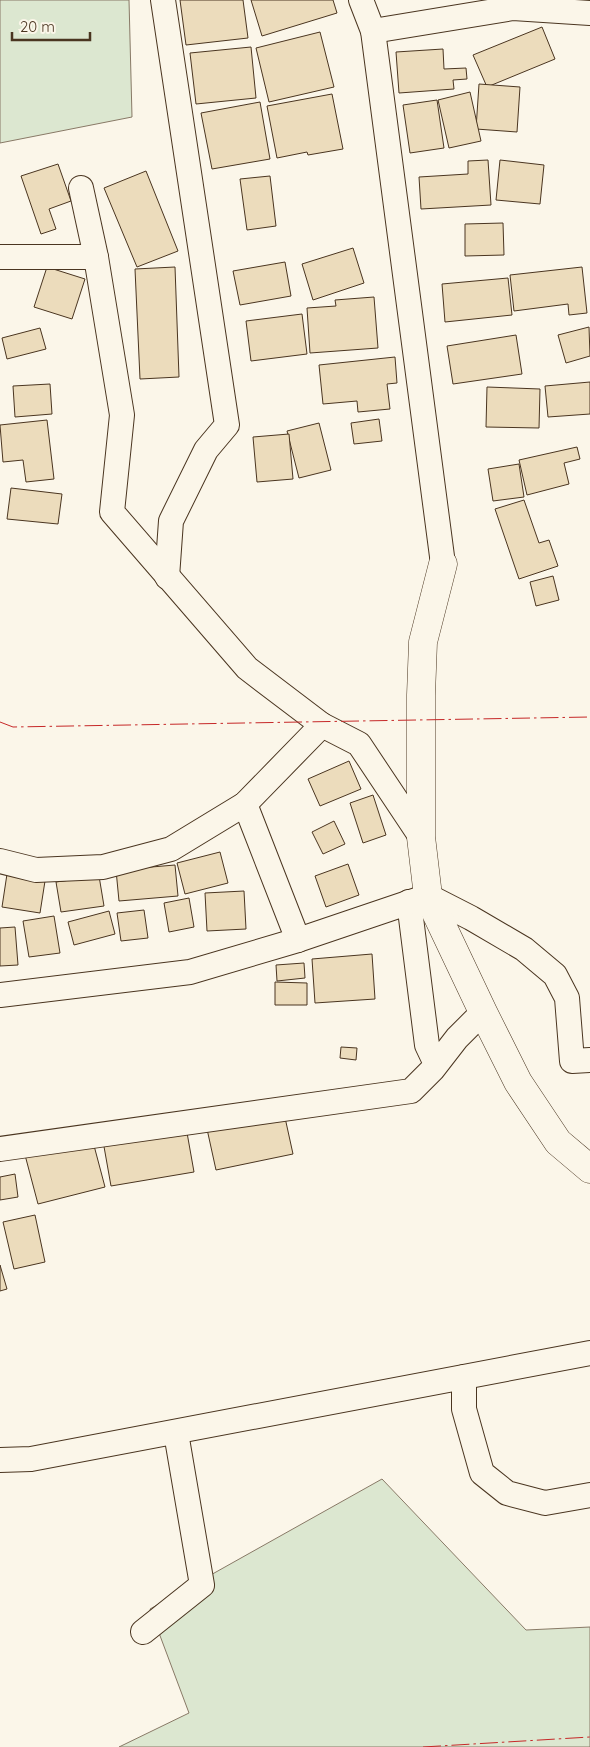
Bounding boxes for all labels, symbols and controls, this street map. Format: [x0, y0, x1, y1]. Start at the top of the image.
scale bar [12, 10, 90, 42]
text: 20 m [20, 17, 55, 36]

